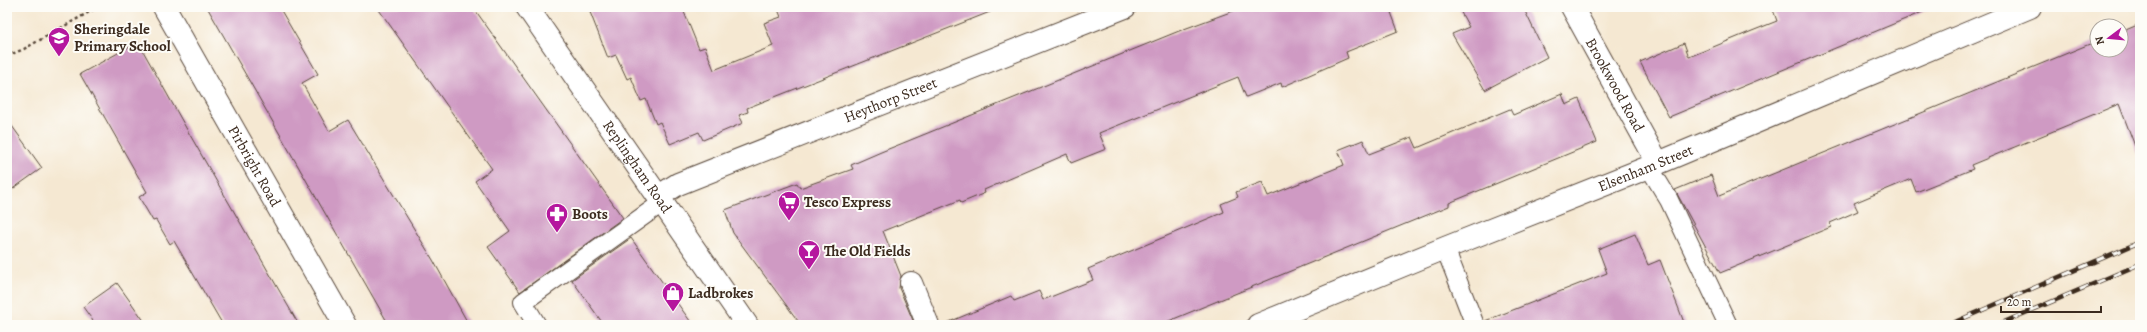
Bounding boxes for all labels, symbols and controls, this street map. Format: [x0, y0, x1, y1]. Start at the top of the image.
north arrow [2089, 18, 2129, 58]
place label: Sheringdale Primary School [74, 19, 171, 56]
school or university icon: Sheringdale Primary School [46, 25, 72, 58]
street label: Brookwood Road [1581, 34, 1649, 136]
text: N [2092, 35, 2108, 47]
street label: Heythorp Street [841, 72, 940, 127]
street label: Replingham Road [598, 116, 677, 218]
street label: Pirbright Road [223, 122, 286, 211]
street label: Elsenham Street [1595, 140, 1696, 196]
supermarket icon: Tesco Express [776, 189, 802, 222]
place label: Tesco Express [804, 192, 891, 212]
pharmacy icon: Boots [544, 201, 570, 234]
place label: Boots [572, 204, 608, 224]
bar icon: The Old Fields [796, 238, 822, 271]
place label: The Old Fields [824, 241, 911, 261]
shop icon: Ladbrokes [660, 280, 686, 313]
place label: Ladbrokes [688, 283, 753, 303]
scale bar [2001, 288, 2101, 314]
text: 20 m [2007, 294, 2031, 310]

